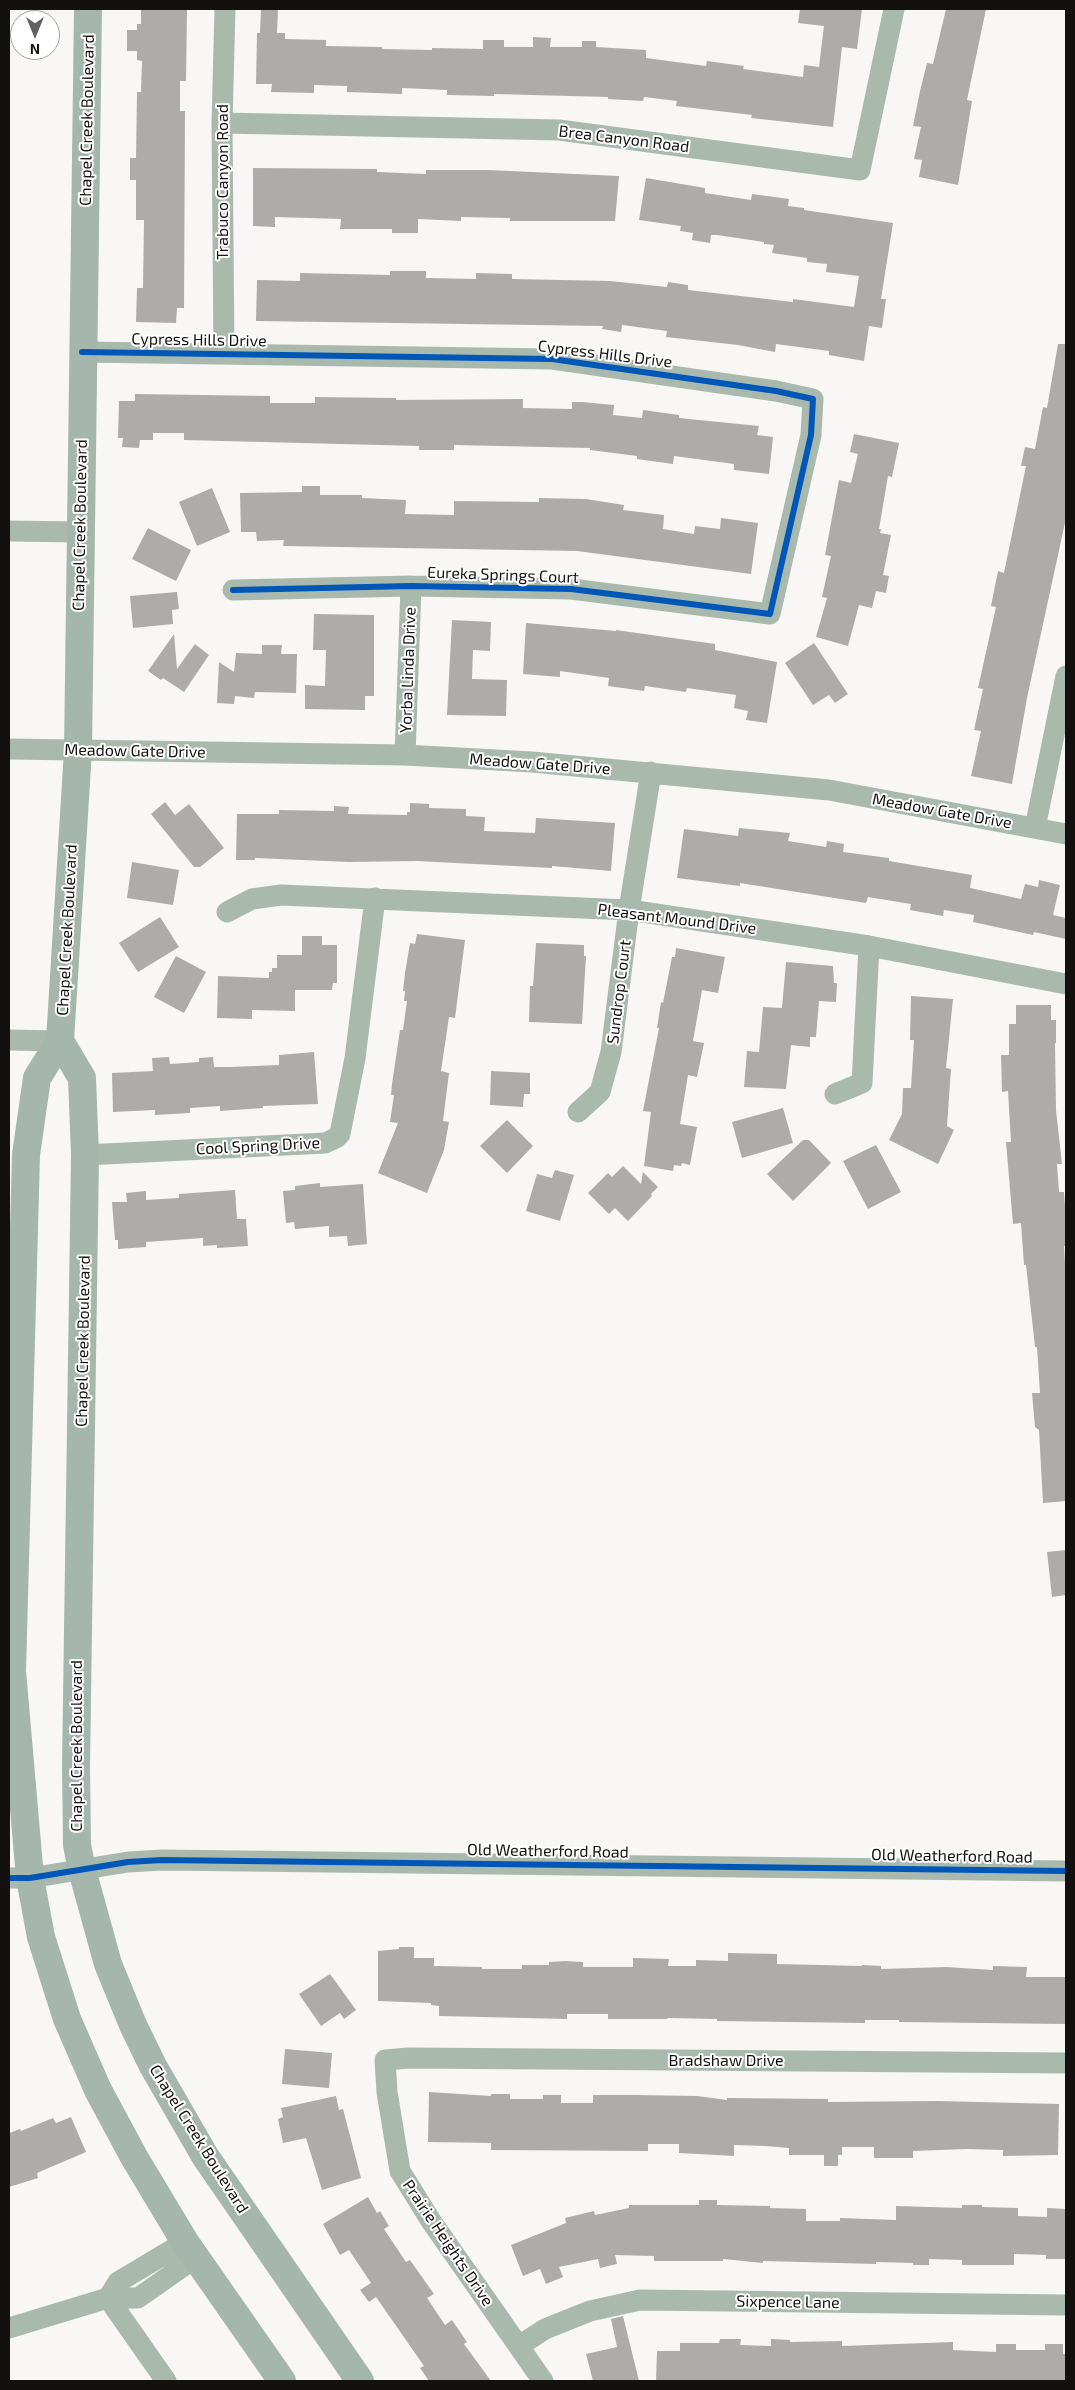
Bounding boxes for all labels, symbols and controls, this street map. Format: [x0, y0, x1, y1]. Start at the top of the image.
north arrow [10, 10, 60, 60]
street label: Chapel Creek Boulevard [76, 34, 98, 206]
text: N [30, 41, 40, 58]
street label: Trabuco Canyon Road [213, 104, 233, 260]
street label: Brea Canyon Road [558, 121, 690, 157]
street label: Cypress Hills Drive [131, 329, 267, 351]
street label: Cypress Hills Drive [537, 336, 673, 372]
street label: Chapel Creek Boulevard [69, 439, 91, 611]
street label: Eureka Springs Court [427, 563, 579, 587]
street label: Yorba Linda Drive [396, 607, 420, 733]
street label: Meadow Gate Drive [64, 740, 206, 762]
street label: Meadow Gate Drive [469, 749, 611, 779]
street label: Meadow Gate Drive [871, 789, 1013, 833]
street label: Chapel Creek Boulevard [53, 844, 81, 1016]
street label: Pleasant Mound Drive [597, 900, 757, 938]
street label: Sundrop Court [603, 939, 635, 1045]
street label: Cool Spring Drive [196, 1133, 320, 1159]
street label: Chapel Creek Boulevard [72, 1255, 94, 1427]
street label: Chapel Creek Boulevard [67, 1660, 87, 1832]
street label: Old Weatherford Road [467, 1840, 629, 1862]
street label: Old Weatherford Road [871, 1845, 1033, 1867]
street label: Bradshaw Drive [668, 2051, 784, 2071]
street label: Chapel Creek Boulevard [145, 2061, 253, 2217]
street label: Prairie Heights Drive [399, 2176, 497, 2310]
street label: Sixpence Lane [736, 2291, 840, 2313]

